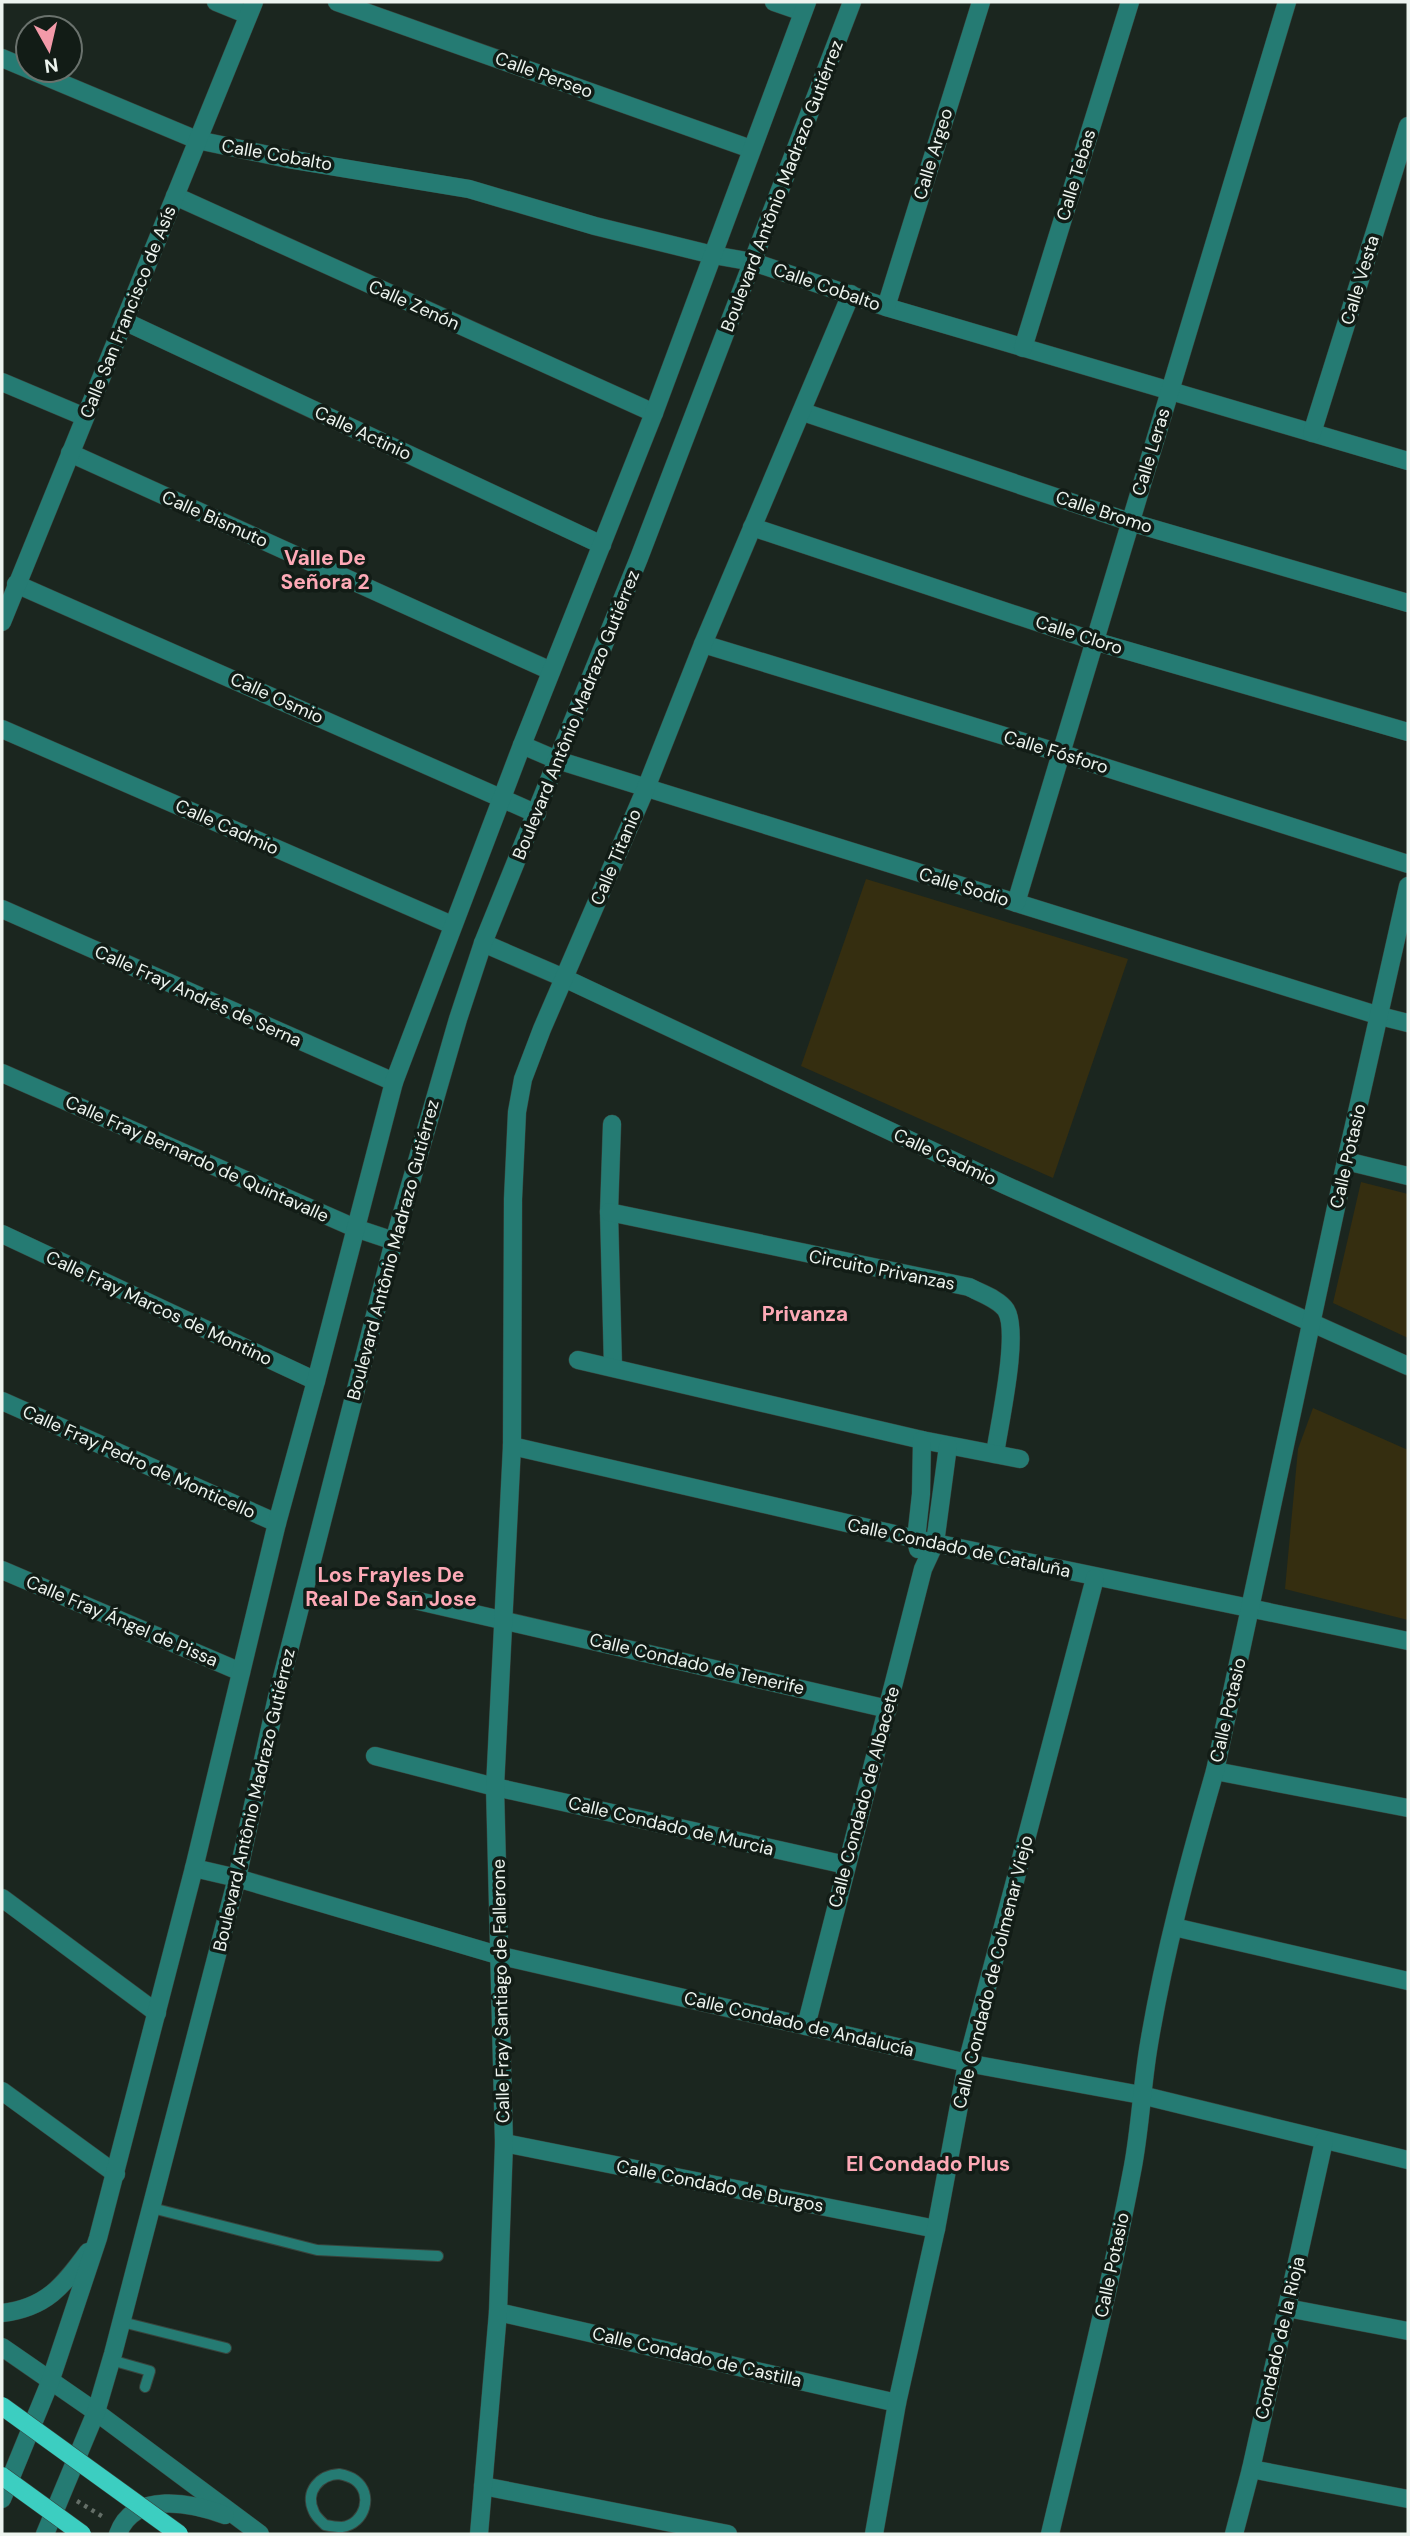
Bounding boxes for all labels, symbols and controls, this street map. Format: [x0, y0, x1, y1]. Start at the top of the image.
north arrow [14, 14, 84, 84]
street label: Boulevard Antônio Madrazo Gutiérrez [715, 37, 849, 335]
street label: Calle Perseo [492, 46, 596, 104]
text: N [43, 52, 60, 79]
street label: Calle Argeo [908, 105, 958, 203]
street label: Calle Tebas [1051, 126, 1101, 224]
street label: Calle Cobalto [220, 133, 334, 177]
street label: Calle San Francisco de Asís [74, 202, 182, 422]
street label: Calle Vesta [1335, 232, 1385, 328]
street label: Calle Cobalto [770, 257, 884, 317]
street label: Calle Zenón [365, 274, 463, 336]
street label: Calle Actinio [311, 400, 415, 466]
street label: Calle Leras [1126, 405, 1176, 499]
street label: Calle Bismuto [158, 485, 272, 553]
street label: Calle Bromo [1053, 485, 1155, 539]
district label: Valle De Señora 2 [280, 544, 370, 596]
street label: Boulevard Antônio Madrazo Gutiérrez [507, 567, 645, 863]
street label: Calle Cloro [1032, 610, 1126, 660]
street label: Calle Osmio [227, 667, 327, 729]
street label: Calle Fósforo [1001, 725, 1111, 779]
street label: Calle Cadmio [172, 794, 282, 860]
street label: Calle Titanio [585, 805, 647, 909]
street label: Calle Sodio [916, 862, 1012, 912]
street label: Calle Fray Andrés de Serna [91, 939, 305, 1053]
street label: Calle Fray Bernardo de Quintavalle [61, 1090, 333, 1228]
street label: Boulevard Antônio Madrazo Gutiérrez [341, 1097, 445, 1403]
street label: Calle Potasio [1324, 1101, 1372, 1211]
street label: Calle Cadmio [890, 1123, 1000, 1191]
street label: Circuito Privanzas [807, 1244, 957, 1296]
street label: Calle Fray Marcos de Montino [42, 1245, 276, 1371]
district label: Privanza [762, 1300, 848, 1328]
street label: Calle Fray Pedro de Monticello [19, 1400, 259, 1524]
street label: Calle Condado de Cataluña [845, 1513, 1073, 1583]
district label: Los Frayles De Real De San Jose [305, 1561, 477, 1613]
street label: Calle Fray Ángel de Pissa [22, 1570, 222, 1672]
street label: Calle Condado de Tenerife [587, 1628, 807, 1700]
street label: Boulevard Antônio Madrazo Gutiérrez [207, 1646, 301, 1954]
street label: Calle Potasio [1204, 1655, 1252, 1765]
street label: Calle Condado de Albacete [823, 1684, 905, 1910]
street label: Calle Condado de Murcia [566, 1791, 776, 1861]
street label: Calle Condado de Colmenar Viejo [947, 1833, 1039, 2111]
street label: Calle Fray Santiago de Fallerone [487, 1859, 515, 2123]
street label: Calle Condado de Andalucía [682, 1986, 916, 2062]
district label: El Condado Plus [846, 2150, 1010, 2178]
street label: Calle Condado de Burgos [614, 2154, 826, 2218]
street label: Calle Potasio [1089, 2210, 1135, 2320]
street label: Condado de la Rioja [1250, 2254, 1310, 2422]
street label: Calle Condado de Castilla [590, 2321, 804, 2393]

